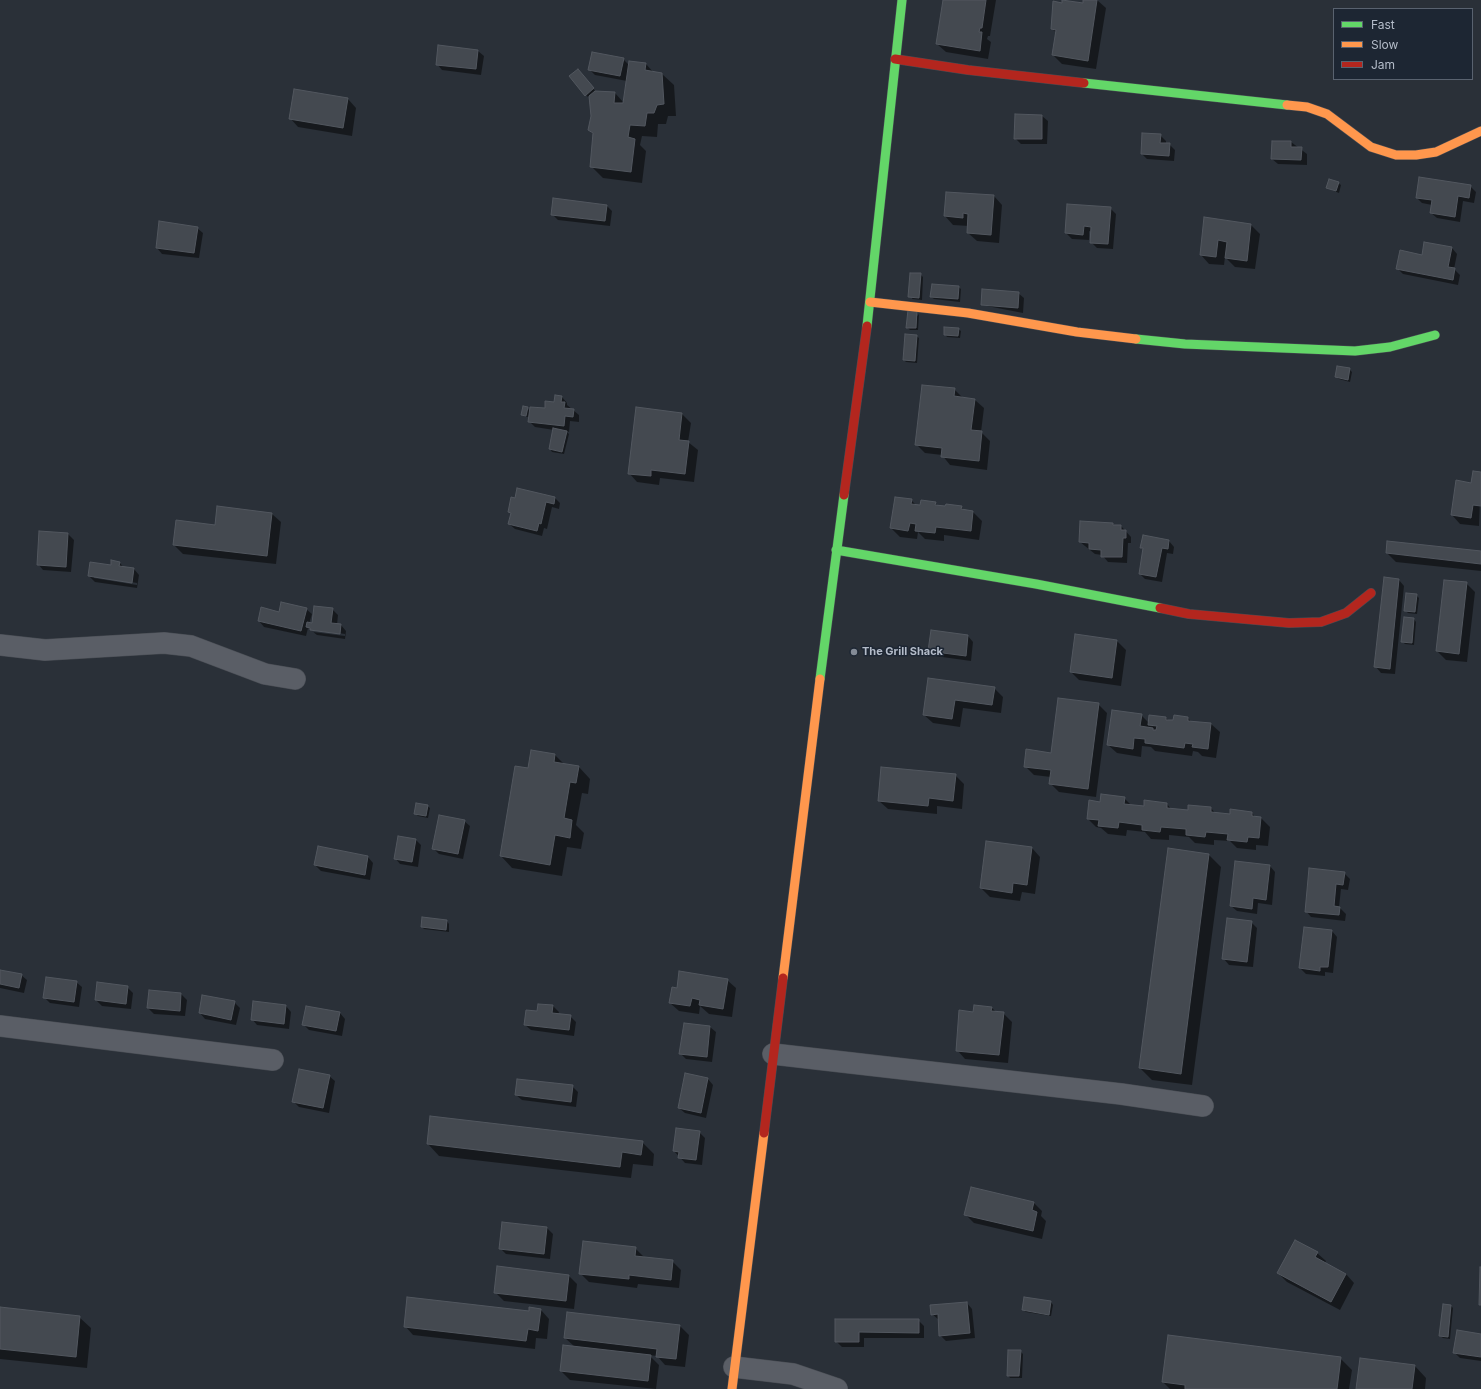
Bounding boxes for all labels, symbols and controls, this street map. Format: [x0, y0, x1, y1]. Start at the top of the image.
legend [1333, 8, 1473, 80]
text: Fast [1371, 17, 1395, 32]
text: Slow [1371, 37, 1398, 52]
text: Jam [1371, 57, 1395, 72]
place label: The Grill Shack [862, 645, 943, 659]
marker: The Grill Shack [849, 647, 859, 657]

